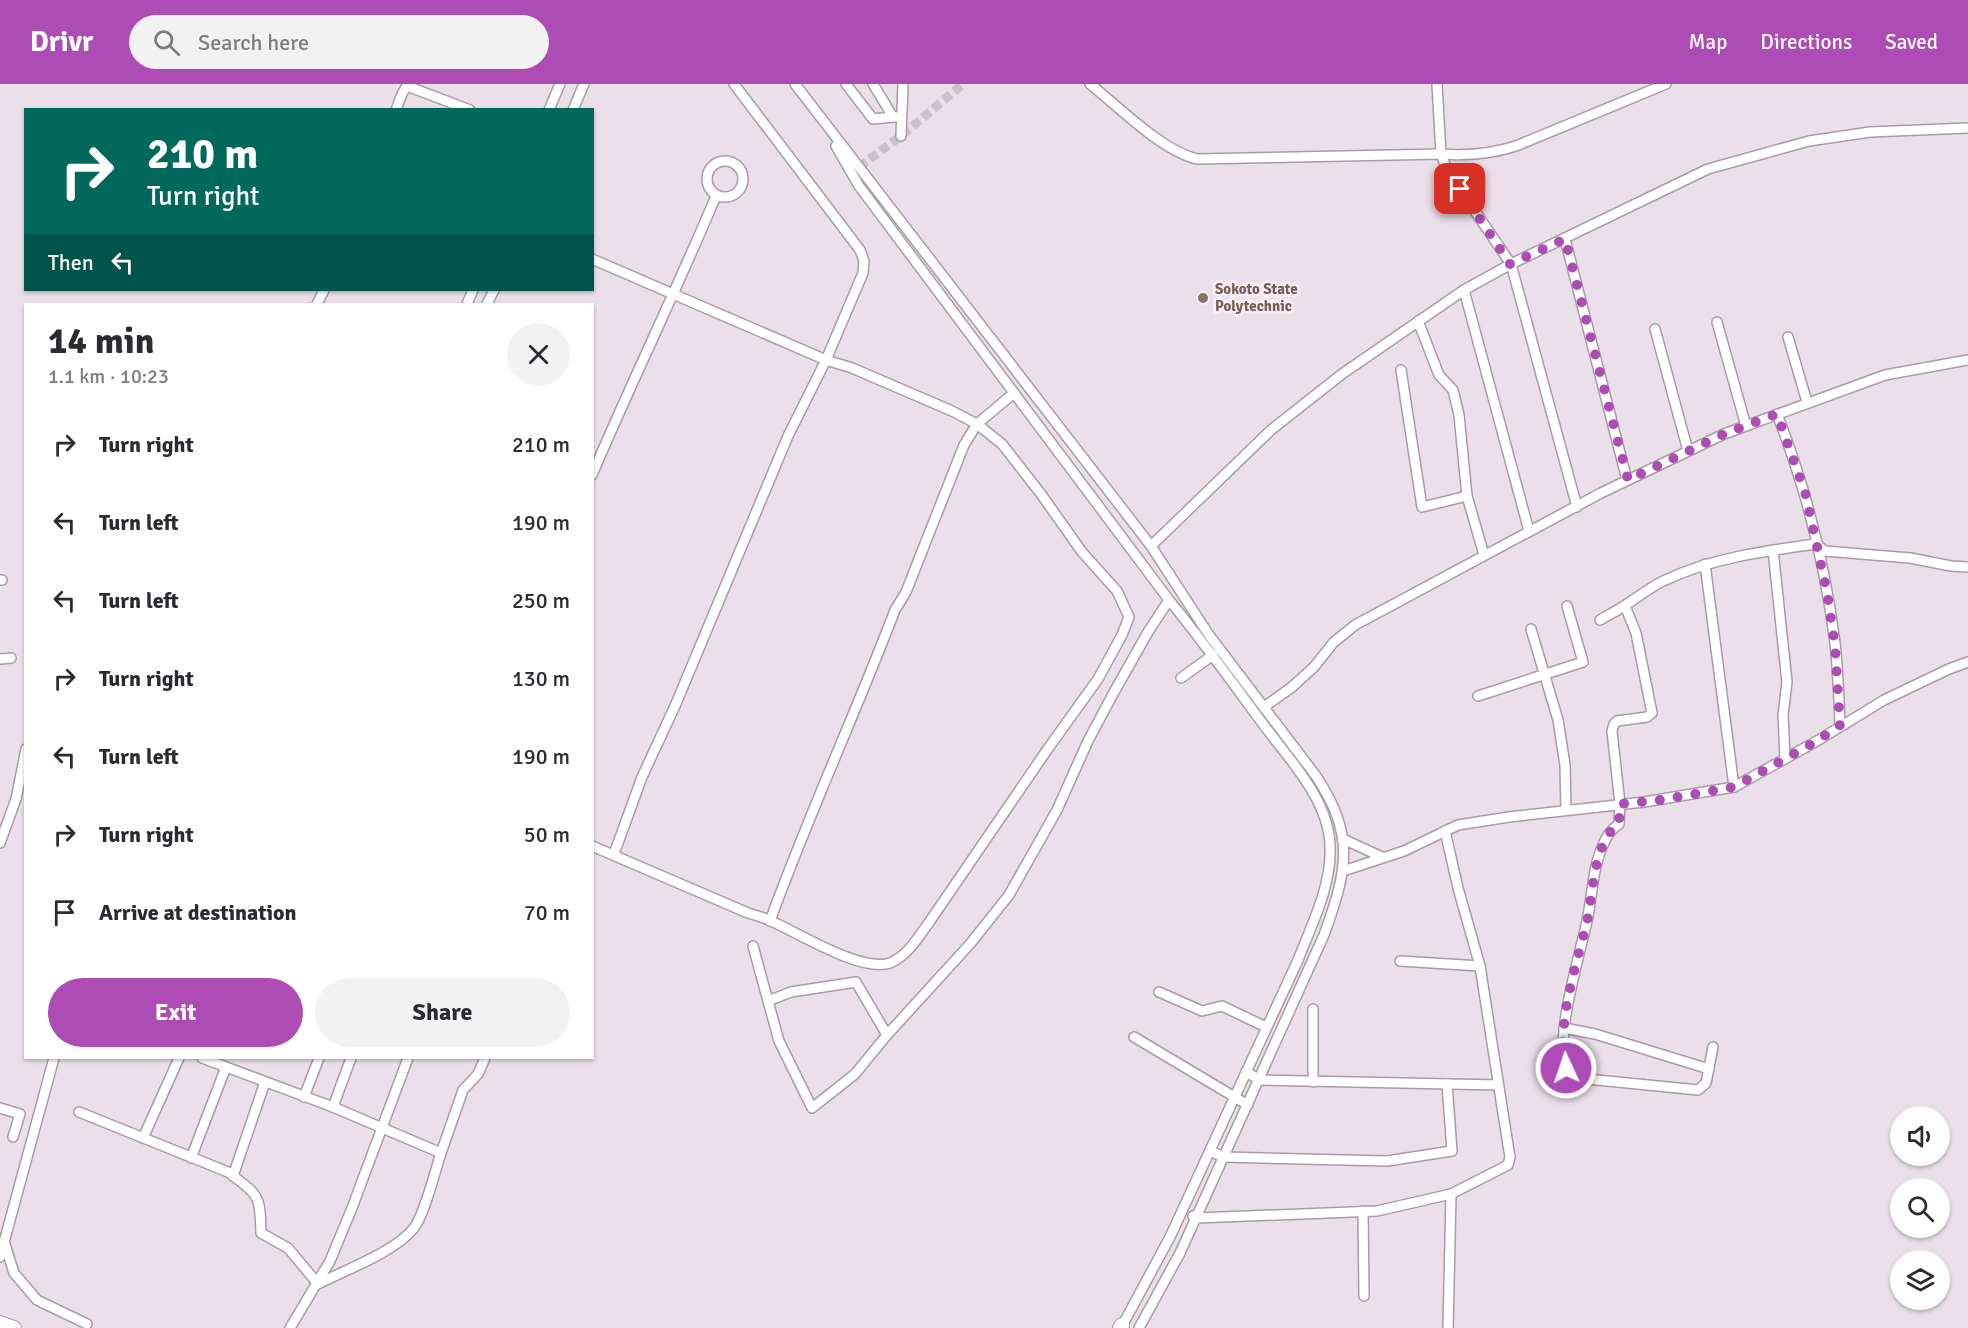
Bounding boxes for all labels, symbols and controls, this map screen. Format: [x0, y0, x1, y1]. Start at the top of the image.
search box [129, 15, 549, 69]
text: Drivr [30, 25, 93, 59]
icon: search [150, 26, 183, 59]
text: Search here [198, 29, 309, 56]
text: Map [1689, 29, 1727, 55]
text: Directions [1760, 29, 1852, 55]
text: Saved [1885, 29, 1938, 55]
text: 210 m [147, 129, 258, 180]
icon: right [48, 132, 126, 210]
pin [1434, 163, 1485, 214]
icon: arrive [1443, 172, 1476, 205]
text: Turn right [147, 180, 260, 213]
icon: left [106, 246, 139, 279]
text: Then [48, 249, 94, 276]
place label: Sokoto State Polytechnic [1215, 280, 1298, 315]
marker: Sokoto State Polytechnic [1196, 291, 1210, 305]
text: 14 min [48, 319, 154, 364]
button: close [507, 323, 570, 386]
text: 1.1 km · 10:23 [48, 364, 169, 389]
icon: right [48, 428, 81, 461]
text: Turn right [99, 431, 194, 458]
text: 210 m [512, 431, 570, 458]
icon: left [48, 506, 81, 539]
text: Turn left [99, 509, 179, 536]
text: 190 m [512, 509, 570, 536]
icon: left [48, 584, 81, 617]
text: Turn left [99, 587, 179, 614]
text: 250 m [512, 587, 570, 614]
icon: right [48, 662, 81, 695]
text: Turn right [99, 665, 194, 692]
text: 130 m [512, 665, 570, 692]
icon: left [48, 740, 81, 773]
text: Turn left [99, 743, 179, 770]
text: 190 m [512, 743, 570, 770]
icon: right [48, 818, 81, 851]
text: Turn right [99, 821, 194, 848]
text: 50 m [524, 821, 570, 848]
icon: arrive [48, 896, 81, 929]
text: Arrive at destination [99, 899, 296, 926]
text: 70 m [524, 899, 570, 926]
button: Exit [48, 978, 303, 1047]
button: Share [315, 978, 570, 1047]
position arrow [1534, 1036, 1598, 1100]
map controls [1890, 1106, 1950, 1310]
button: sound [1890, 1106, 1950, 1166]
button: search [1890, 1178, 1950, 1238]
button: layers [1890, 1250, 1950, 1310]

